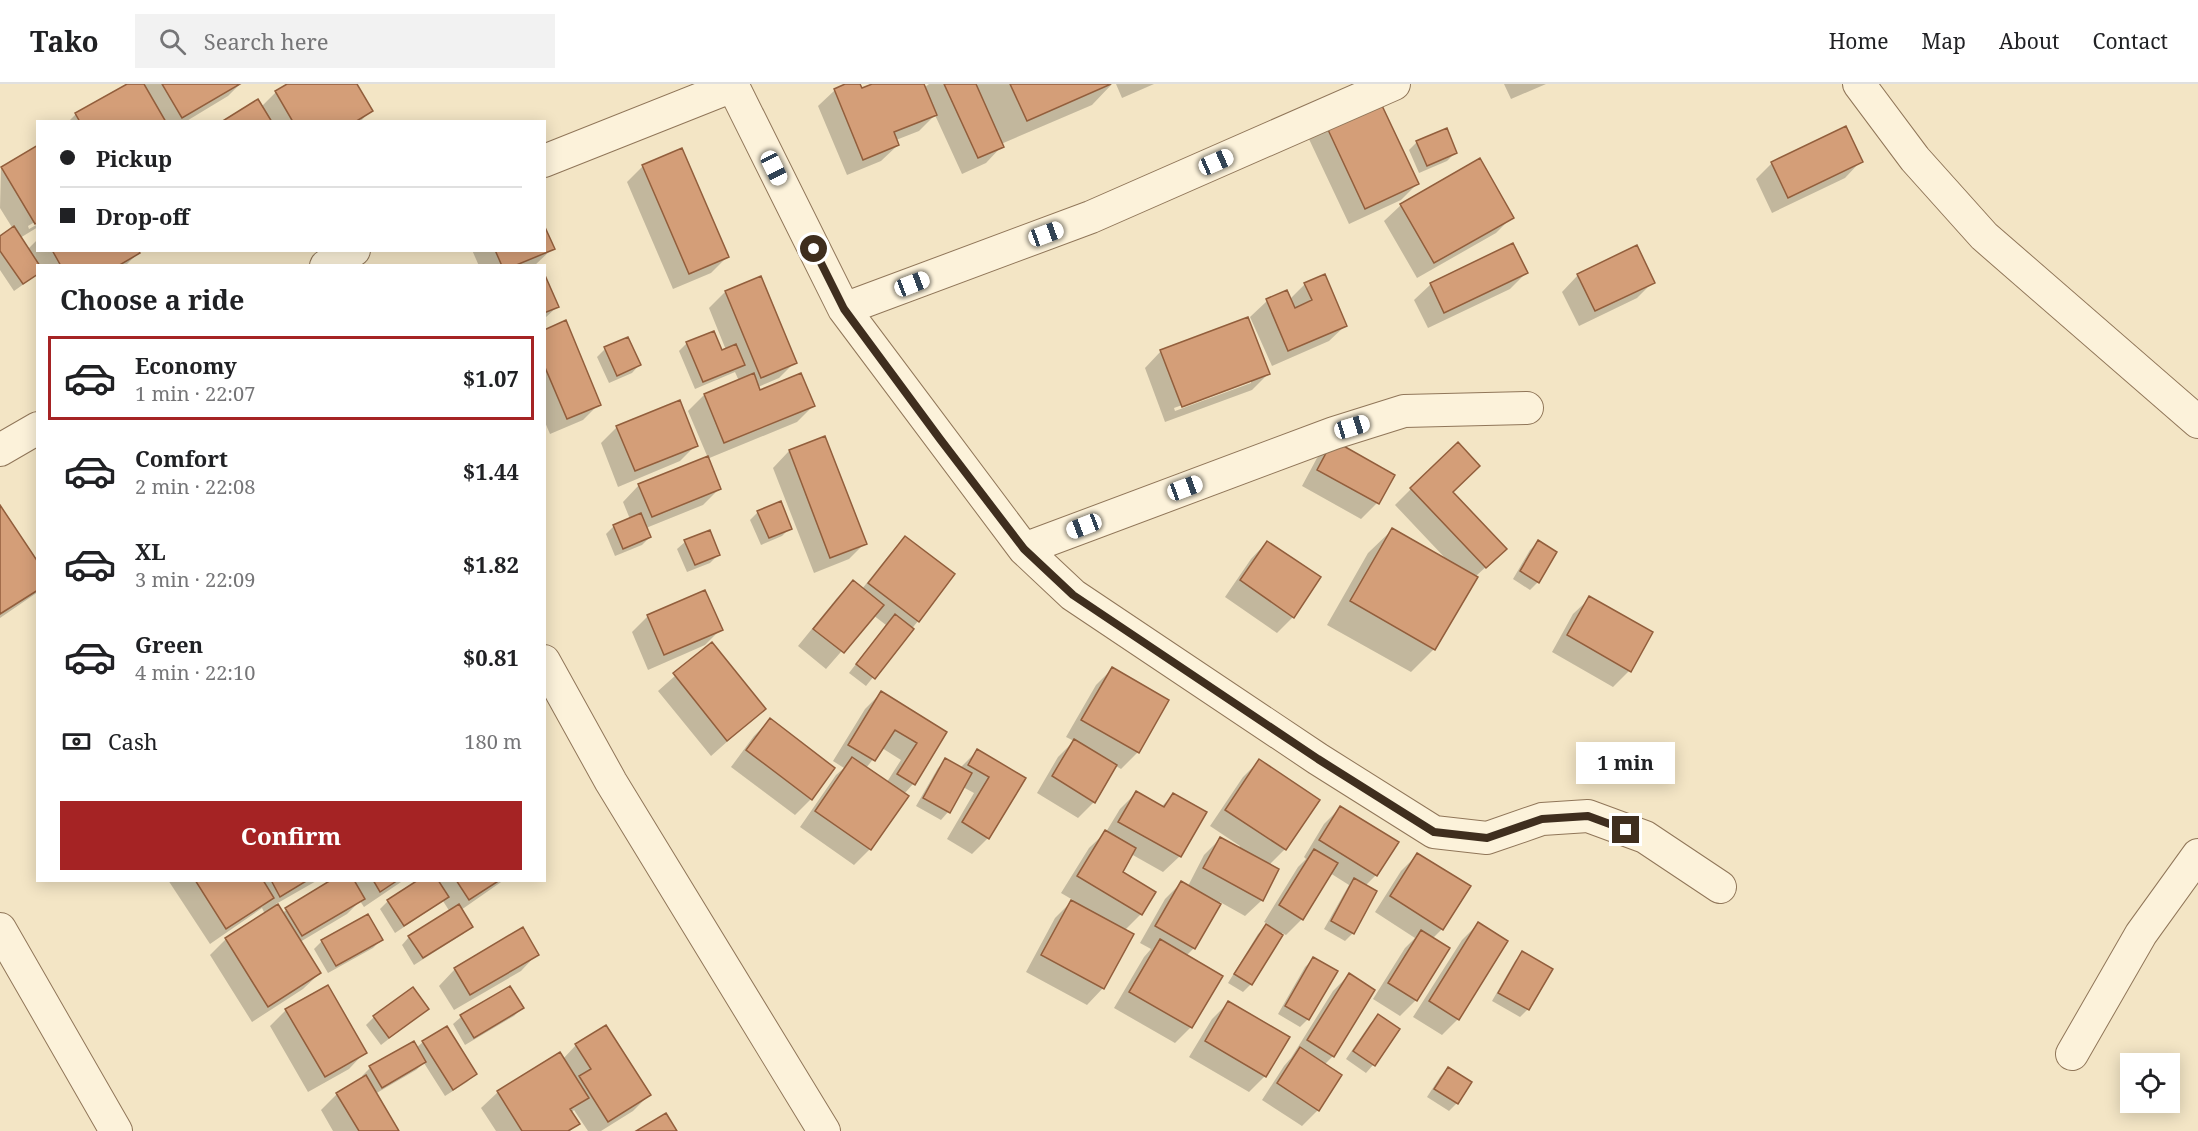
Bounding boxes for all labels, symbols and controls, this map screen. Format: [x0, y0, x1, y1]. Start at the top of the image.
search box [135, 14, 555, 68]
text: Tako [30, 22, 99, 60]
icon: search [156, 25, 189, 58]
text: Search here [204, 26, 329, 56]
text: Home [1829, 27, 1889, 55]
text: Map [1922, 27, 1966, 55]
text: About [1999, 27, 2060, 55]
text: Contact [2093, 27, 2168, 55]
text: Pickup [96, 143, 172, 173]
car [1196, 146, 1236, 178]
car [758, 148, 790, 188]
text: Drop-off [96, 201, 189, 231]
car [1026, 219, 1066, 249]
route start [800, 235, 827, 262]
car [892, 269, 932, 299]
text: Choose a ride [60, 281, 245, 318]
text: Economy [135, 350, 237, 380]
icon: car [63, 351, 117, 405]
text: $1.07 [463, 363, 519, 393]
text: 1 min · 22:07 [135, 380, 255, 407]
car [1332, 413, 1372, 441]
text: Comfort [135, 443, 228, 473]
icon: car [63, 444, 117, 498]
text: $1.44 [463, 456, 519, 486]
text: 2 min · 22:08 [135, 473, 255, 500]
car [1165, 473, 1205, 503]
car [1064, 511, 1104, 541]
text: XL [135, 536, 166, 566]
icon: car [63, 537, 117, 591]
text: $1.82 [463, 549, 519, 579]
text: 3 min · 22:09 [135, 566, 255, 593]
text: Green [135, 629, 203, 659]
icon: car [63, 630, 117, 684]
text: $0.81 [463, 642, 519, 672]
text: 4 min · 22:10 [135, 659, 255, 686]
icon: cash [60, 725, 93, 758]
text: Cash [108, 726, 158, 756]
text: 180 m [464, 728, 522, 755]
callout: 1 min [1576, 743, 1676, 785]
text: 1 min [1597, 749, 1654, 776]
button: Confirm [60, 801, 522, 870]
route end [1612, 816, 1639, 843]
map controls [2120, 1053, 2180, 1113]
button: locate [2120, 1053, 2180, 1113]

